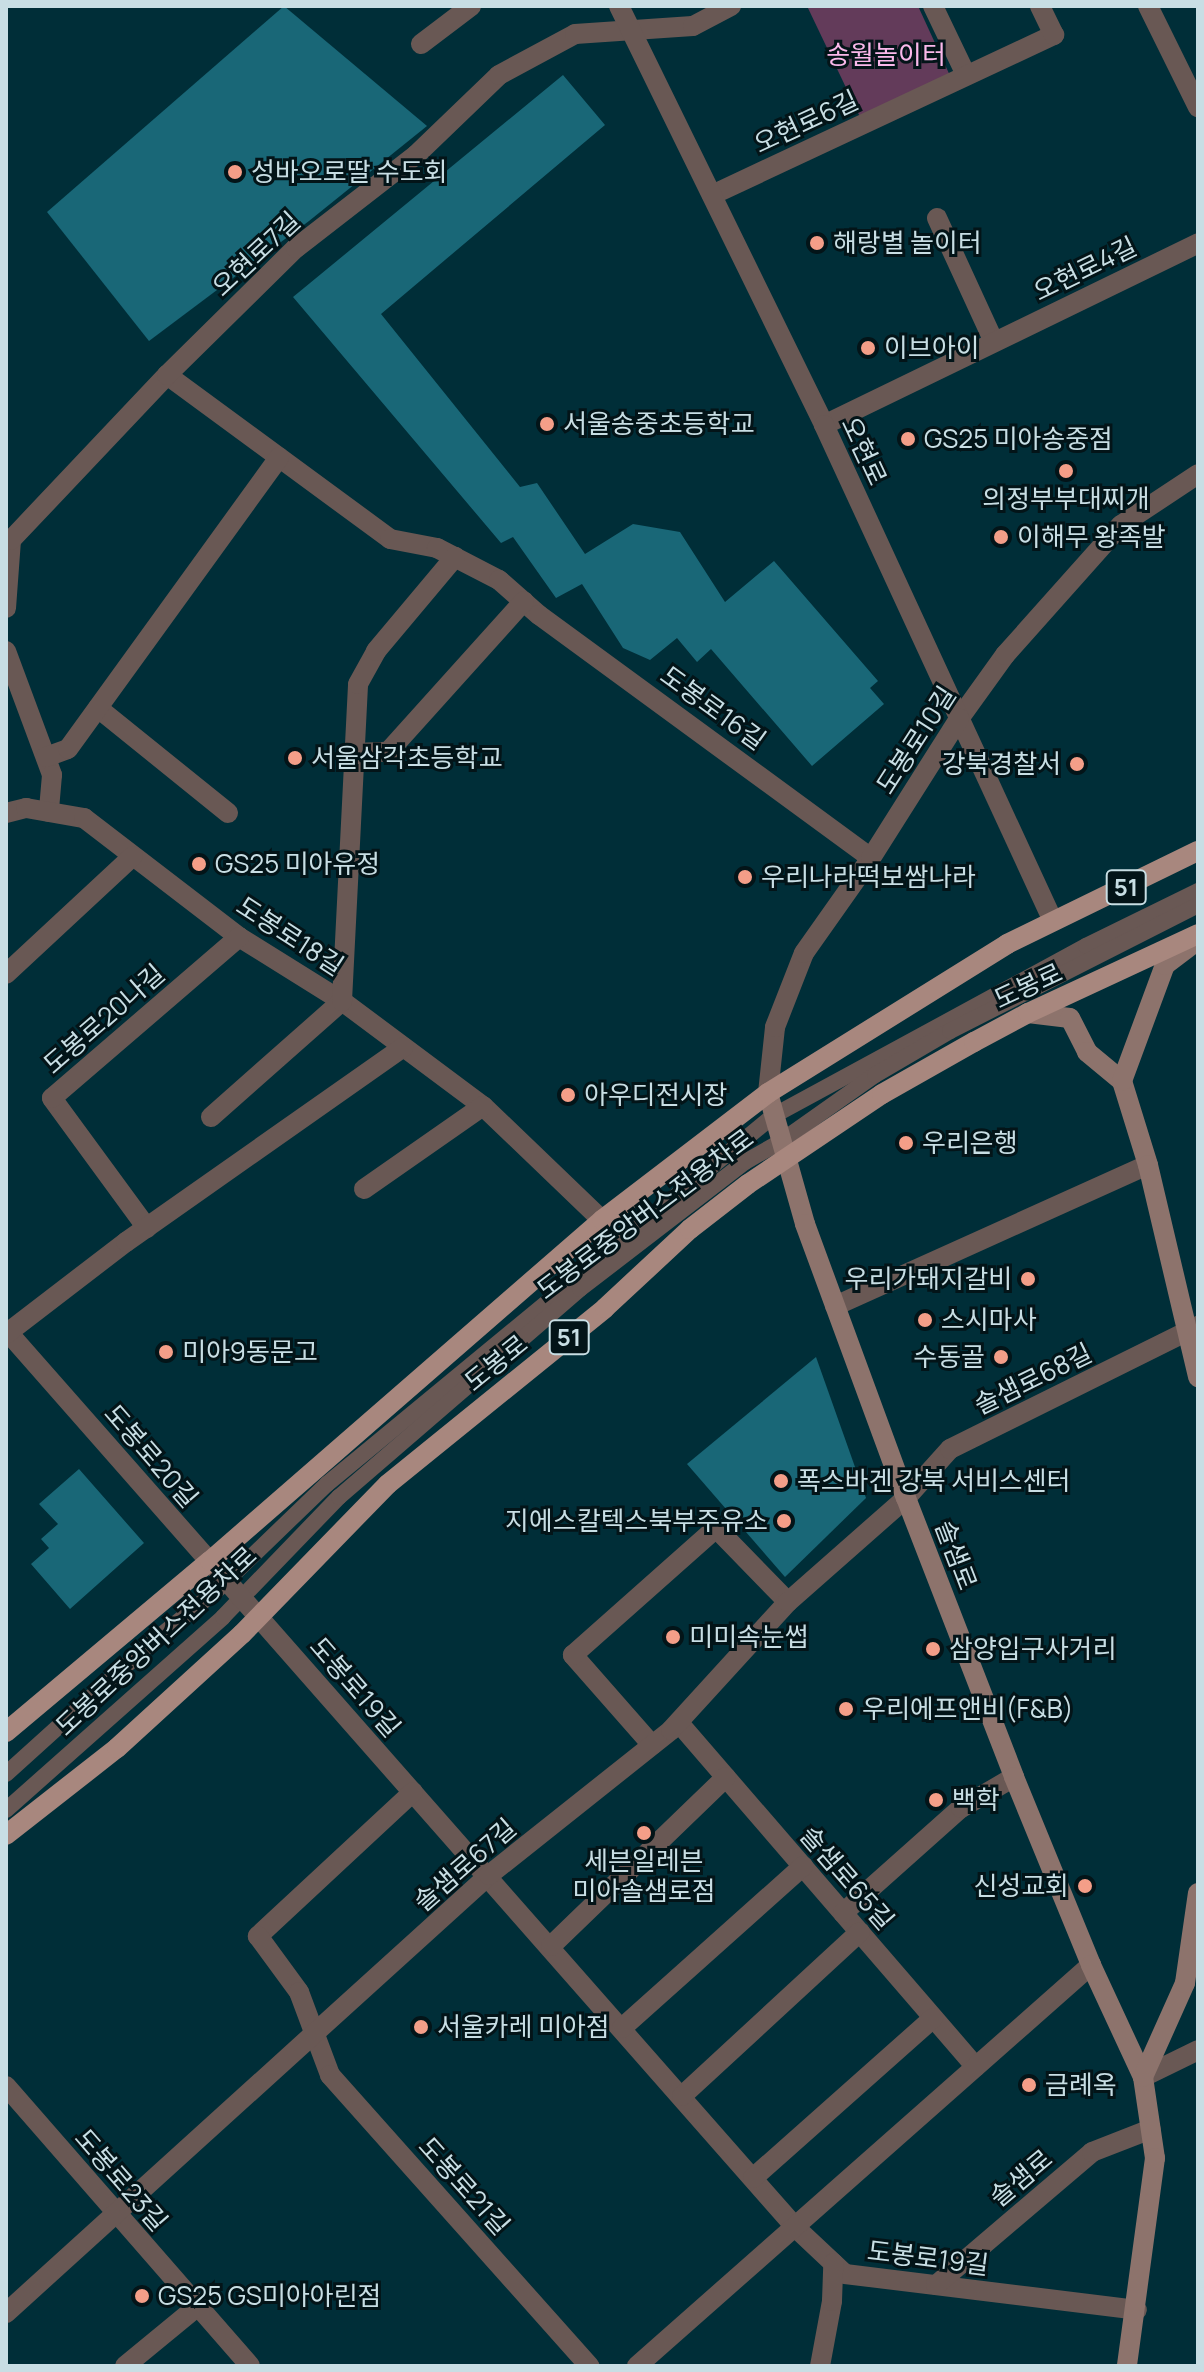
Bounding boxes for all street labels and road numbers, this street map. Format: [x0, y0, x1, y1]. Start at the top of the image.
street label: 오현로6길 [749, 84, 863, 160]
street label: 오현로7길 [206, 206, 306, 302]
street label: 오현로4길 [1028, 231, 1142, 307]
street label: 오현로 [835, 412, 893, 490]
street label: 도봉로16길 [654, 660, 772, 756]
street label: 도봉로10길 [870, 680, 962, 800]
road number: 51 [1104, 867, 1148, 907]
street label: 도봉로18길 [231, 890, 349, 982]
street label: 도봉로 [989, 957, 1067, 1015]
street label: 도봉로20나길 [37, 958, 171, 1080]
street label: 도봉로중앙버스전용차로 [531, 1122, 759, 1306]
road number: 51 [547, 1317, 591, 1357]
street label: 도봉로 [458, 1328, 534, 1398]
street label: 솔샘로68길 [969, 1337, 1097, 1421]
street label: 도봉로20길 [98, 1398, 204, 1514]
street label: 솔샘로 [929, 1516, 983, 1594]
street label: 도봉로중앙버스전용차로 [49, 1540, 263, 1742]
street label: 도봉로19길 [303, 1631, 407, 1743]
street label: 솔샘로67길 [408, 1812, 522, 1918]
street label: 솔샘로65길 [794, 1820, 900, 1936]
street label: 도봉로23길 [68, 2123, 174, 2237]
street label: 도봉로21길 [412, 2131, 516, 2241]
street label: 솔샘로 [983, 2143, 1059, 2213]
street label: 도봉로19길 [866, 2235, 990, 2281]

